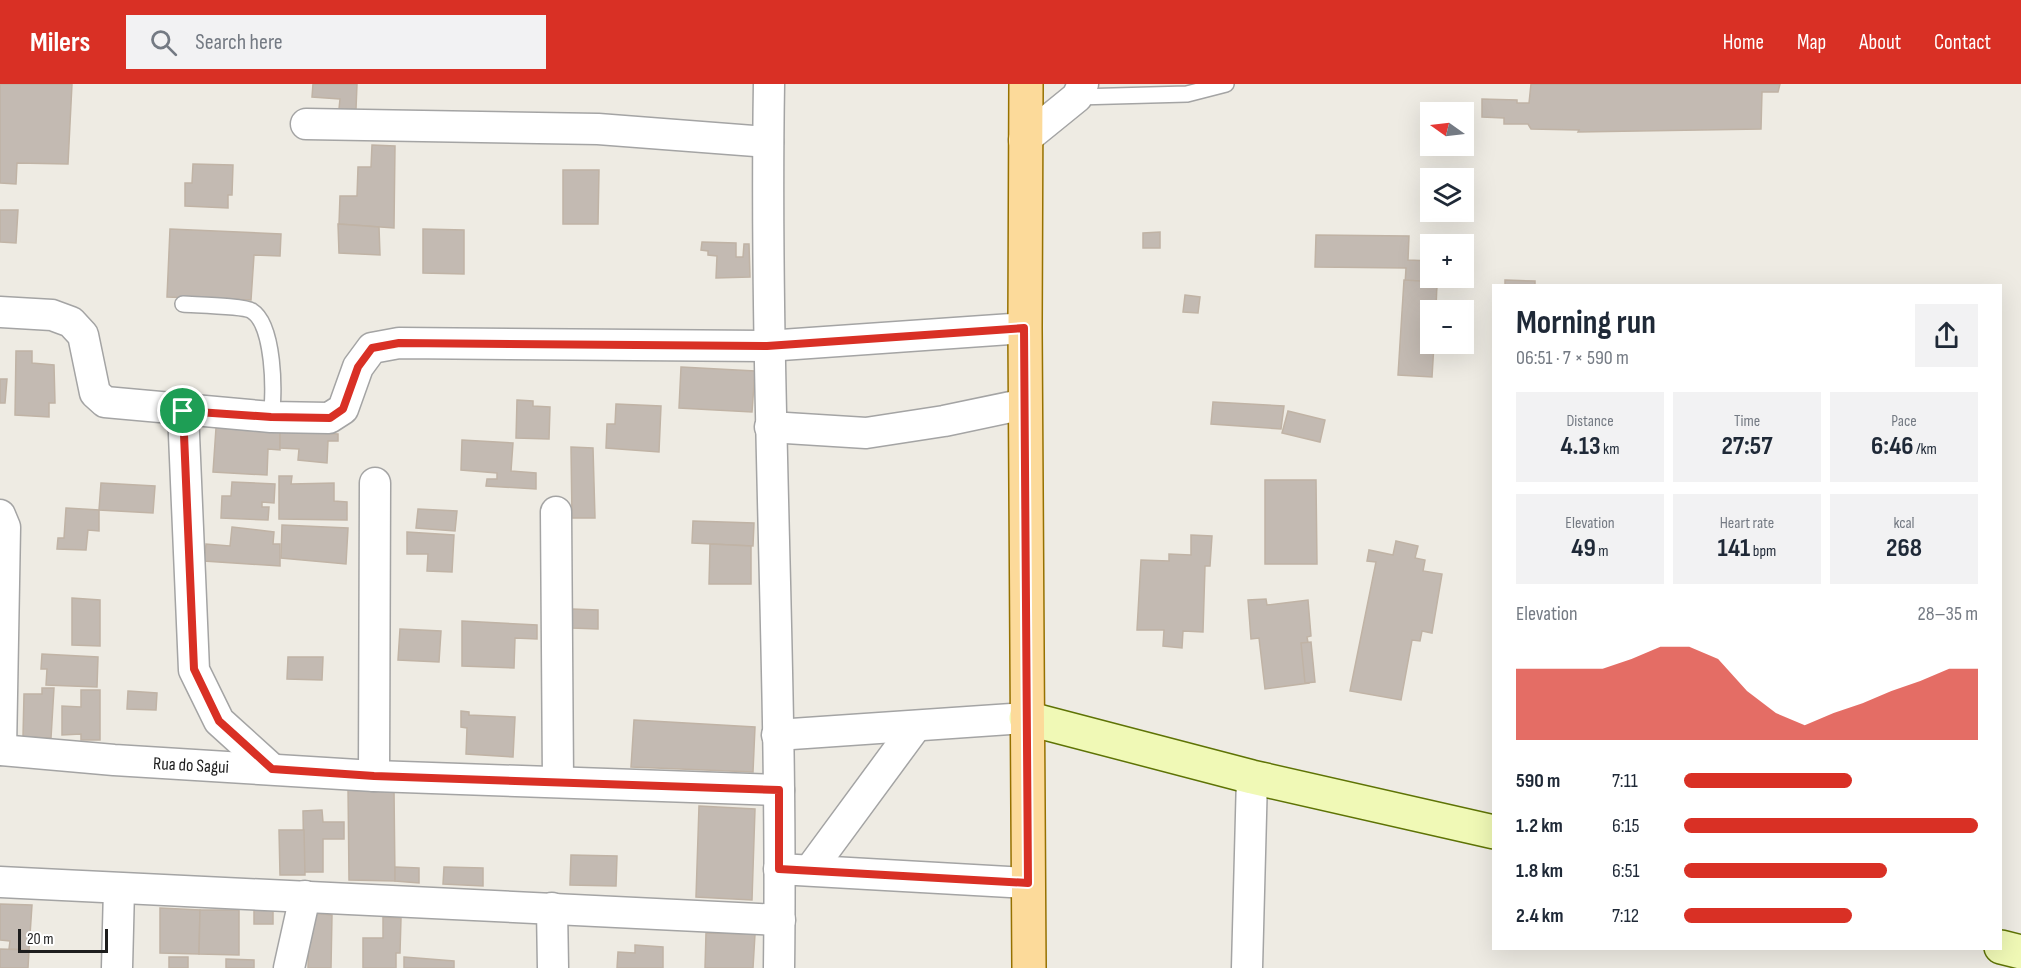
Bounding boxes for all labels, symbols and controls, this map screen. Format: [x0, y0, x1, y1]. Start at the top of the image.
search box [126, 15, 546, 69]
text: Milers [30, 26, 90, 59]
icon: search [147, 26, 180, 59]
text: Search here [195, 29, 283, 56]
text: Home [1723, 30, 1764, 55]
text: Map [1797, 30, 1826, 55]
text: About [1859, 30, 1901, 55]
text: Contact [1934, 30, 1991, 55]
north arrow [1420, 102, 1474, 156]
map controls [1420, 102, 1474, 354]
button: layers [1420, 168, 1474, 222]
button: + [1420, 234, 1474, 288]
button: − [1420, 300, 1474, 354]
text: Morning run [1516, 303, 1656, 343]
button: share [1915, 304, 1978, 367]
text: 06:51 · 7 × 590 m [1516, 346, 1629, 370]
pin [157, 385, 208, 436]
icon: arrive [166, 394, 199, 427]
text: Distance [1566, 412, 1614, 431]
text: Time [1734, 412, 1760, 431]
text: Pace [1891, 412, 1917, 431]
text: 4.13 [1561, 431, 1601, 462]
text: 27:57 [1721, 431, 1773, 462]
text: 6:46 [1871, 431, 1914, 462]
text: km [1601, 440, 1620, 459]
text: /km [1914, 440, 1937, 459]
text: Elevation [1565, 514, 1615, 533]
text: Heart rate [1720, 514, 1774, 533]
text: kcal [1893, 514, 1915, 533]
text: 49 [1571, 533, 1596, 564]
text: 141 [1718, 533, 1750, 564]
text: 268 [1886, 533, 1922, 564]
text: m [1596, 542, 1609, 561]
text: bpm [1750, 542, 1776, 561]
text: Elevation [1516, 602, 1578, 626]
text: 28–35 m [1917, 602, 1978, 626]
street label: Rua do Sagui [152, 753, 230, 778]
text: 590 m [1516, 769, 1560, 793]
text: 7:11 [1612, 769, 1638, 793]
text: 1.2 km [1516, 814, 1563, 838]
text: 6:15 [1612, 814, 1640, 838]
text: 1.8 km [1516, 859, 1563, 883]
text: 6:51 [1612, 859, 1640, 883]
text: 2.4 km [1516, 904, 1564, 928]
text: 7:12 [1612, 904, 1639, 928]
scale bar [18, 926, 108, 954]
text: 20 m [27, 930, 54, 949]

